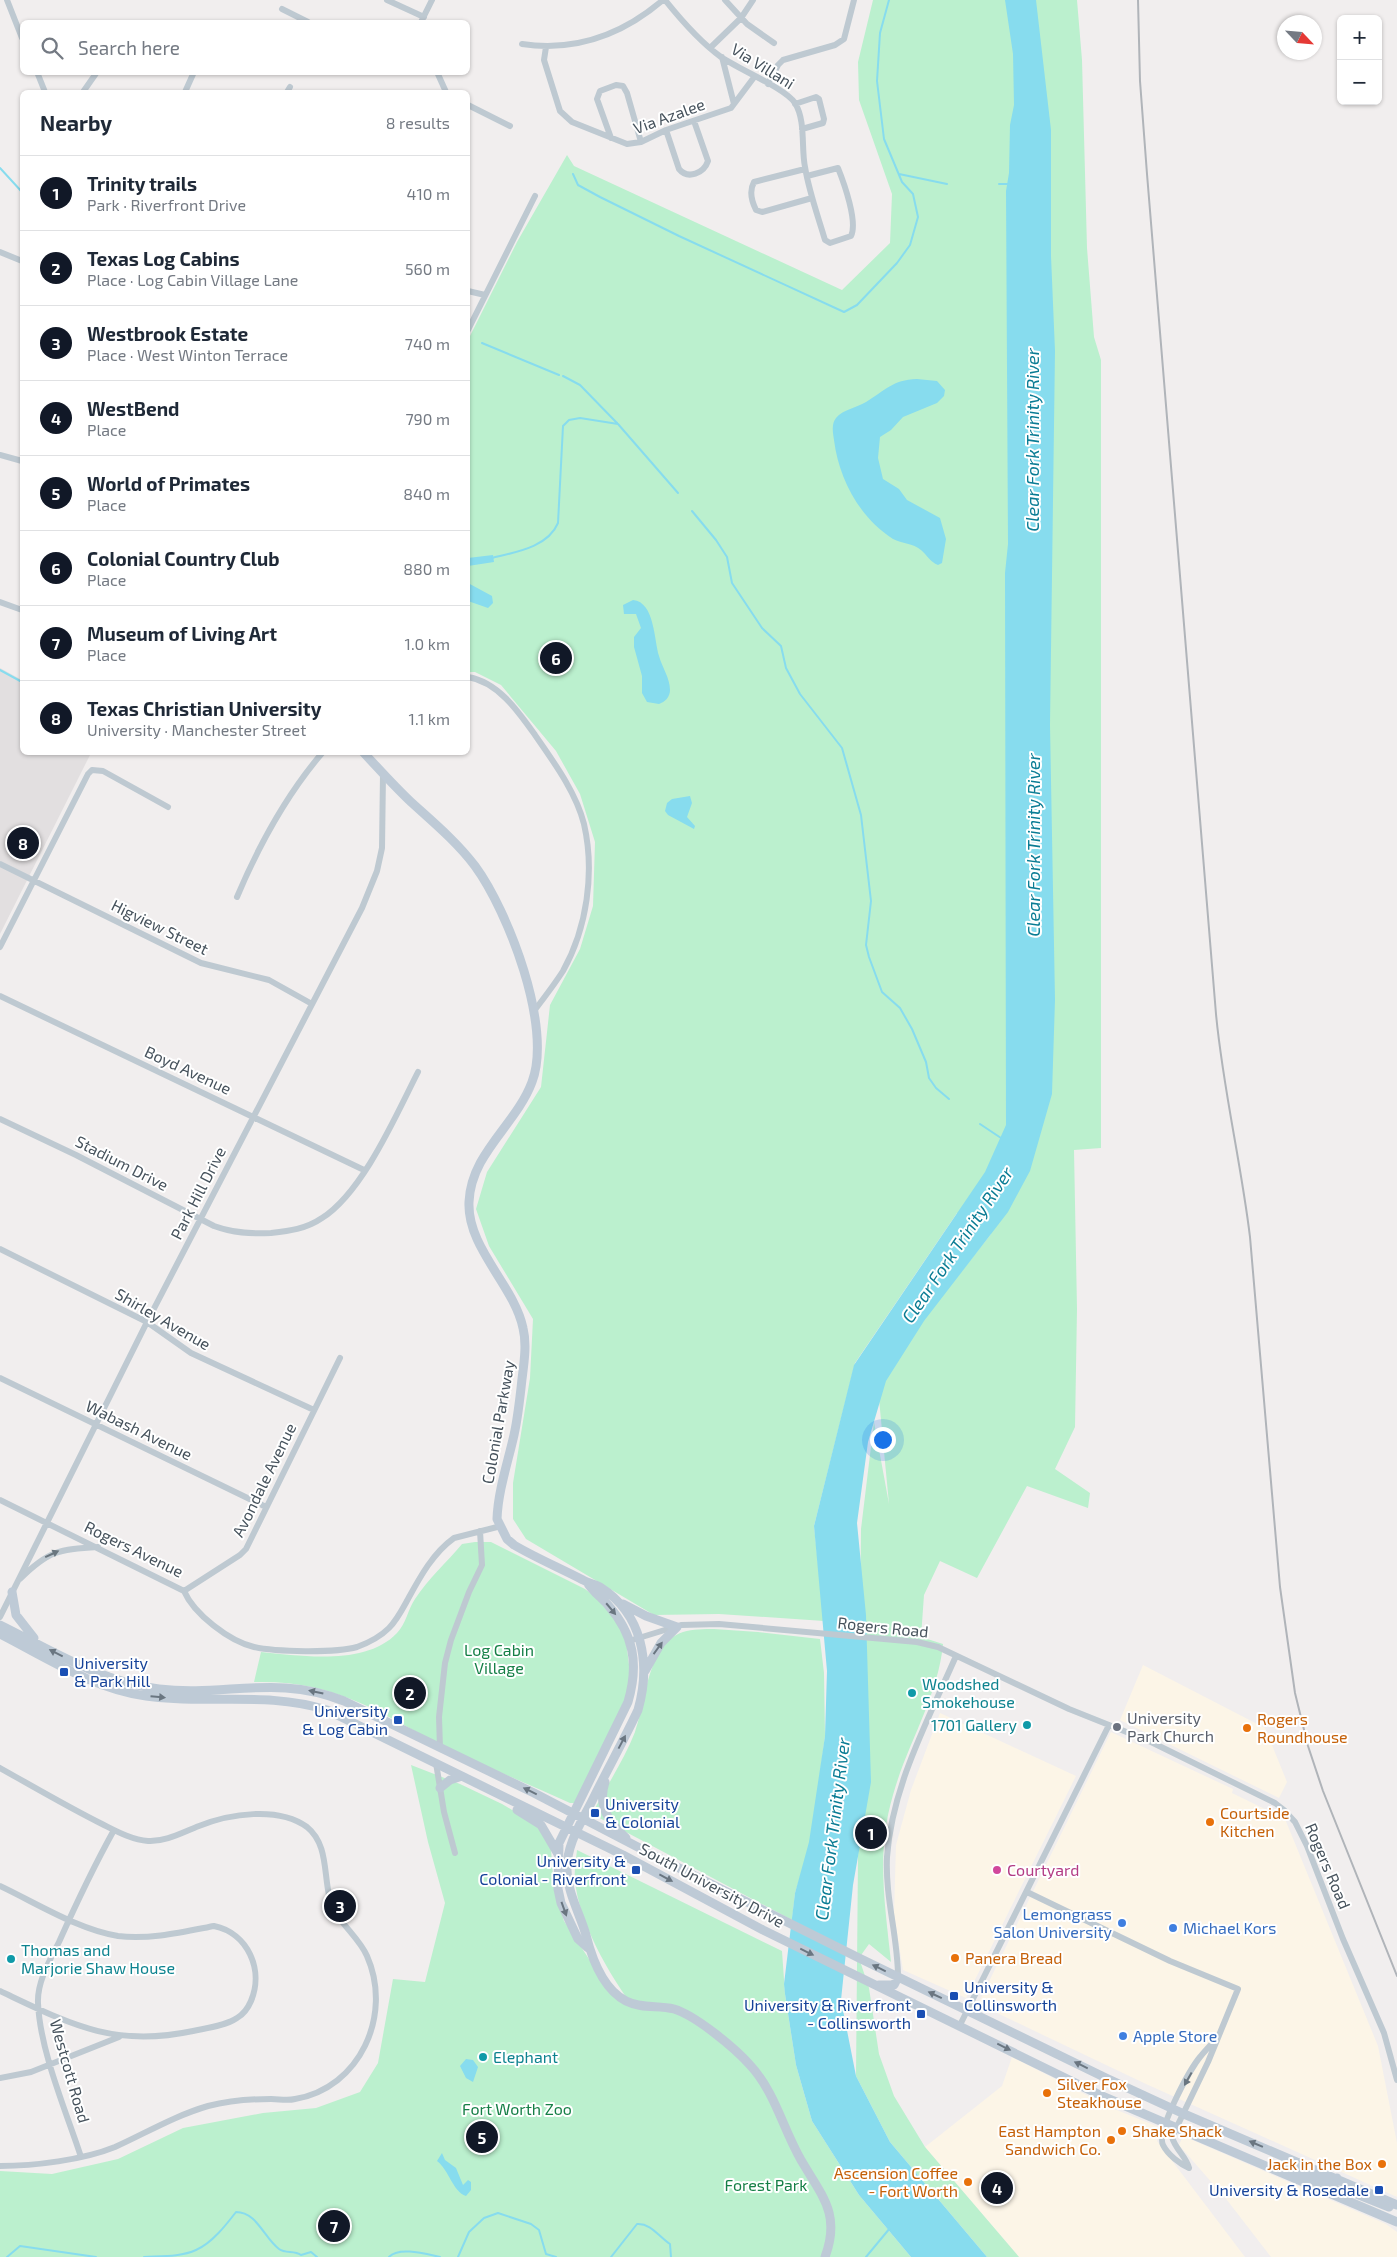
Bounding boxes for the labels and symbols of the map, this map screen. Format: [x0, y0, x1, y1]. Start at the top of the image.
north arrow [1277, 15, 1322, 60]
street label: Via Villani [728, 39, 798, 92]
street label: Via Azalee [631, 94, 707, 137]
water label: Clear Fork Trinity River [1021, 347, 1043, 532]
pin: 6 [540, 639, 572, 677]
water label: Clear Fork Trinity River [1022, 752, 1044, 937]
pin: 8 [7, 824, 39, 862]
street label: Higview Street [109, 895, 212, 958]
street label: Boyd Avenue [142, 1041, 234, 1098]
street label: Stadium Drive [73, 1131, 172, 1194]
street label: Park Hill Drive [166, 1143, 229, 1242]
water label: Clear Fork Trinity River [897, 1161, 1018, 1327]
street label: Shirley Avenue [112, 1284, 214, 1354]
street label: Colonial Parkway [477, 1358, 518, 1485]
street label: Wabash Avenue [83, 1396, 195, 1463]
street label: Avondale Avenue [228, 1420, 299, 1540]
your location [870, 1427, 896, 1453]
street label: Rogers Avenue [82, 1516, 187, 1581]
one-way arrow [45, 1550, 59, 1558]
one-way arrow [606, 1602, 617, 1615]
street label: Rogers Road [837, 1612, 929, 1641]
park label: Log Cabin Village [464, 1640, 534, 1677]
one-way arrow [653, 1641, 663, 1655]
one-way arrow [49, 1649, 63, 1657]
place label: University & Park Hill [74, 1653, 150, 1690]
marker: University & Park Hill [58, 1666, 70, 1678]
pin: 2 [394, 1674, 426, 1712]
place label: Woodshed Smokehouse [922, 1674, 1015, 1711]
marker: Woodshed Smokehouse [906, 1687, 918, 1699]
one-way arrow [308, 1688, 323, 1696]
one-way arrow [150, 1694, 166, 1702]
place label: University & Log Cabin [302, 1701, 389, 1738]
place label: University Park Church [1127, 1708, 1214, 1745]
place label: Rogers Roundhouse [1257, 1709, 1348, 1746]
marker: University & Log Cabin [392, 1714, 404, 1726]
place label: 1701 Gallery [931, 1715, 1018, 1734]
marker: 1701 Gallery [1021, 1719, 1033, 1731]
marker: University Park Church [1111, 1721, 1123, 1733]
marker: Rogers Roundhouse [1241, 1722, 1253, 1734]
one-way arrow [617, 1735, 626, 1749]
water label: Clear Fork Trinity River [810, 1736, 854, 1921]
one-way arrow [523, 1787, 537, 1795]
place label: University & Colonial [605, 1794, 680, 1831]
place label: Courtside Kitchen [1220, 1803, 1290, 1840]
marker: University & Colonial [589, 1807, 601, 1819]
pin: 1 [855, 1814, 887, 1852]
marker: Courtside Kitchen [1204, 1816, 1216, 1828]
street label: Rogers Road [1302, 1820, 1355, 1912]
street label: South University Drive [637, 1838, 788, 1931]
place label: University & Colonial - Riverfront [479, 1851, 626, 1888]
place label: Courtyard [1007, 1860, 1079, 1879]
marker: University & Colonial - Riverfront [630, 1864, 642, 1876]
marker: Courtyard [991, 1864, 1003, 1876]
one-way arrow [659, 1874, 674, 1882]
pin: 3 [324, 1887, 356, 1925]
one-way arrow [561, 1901, 568, 1916]
place label: Lemongrass Salon University [994, 1904, 1113, 1941]
marker: Lemongrass Salon University [1116, 1917, 1128, 1929]
place label: Michael Kors [1183, 1918, 1276, 1937]
marker: Michael Kors [1167, 1922, 1179, 1934]
place label: Thomas and Marjorie Shaw House [21, 1940, 175, 1978]
one-way arrow [799, 1948, 814, 1956]
place label: Panera Bread [965, 1948, 1063, 1967]
marker: Panera Bread [949, 1952, 961, 1964]
marker: Thomas and Marjorie Shaw House [5, 1953, 17, 1965]
one-way arrow [871, 1964, 886, 1972]
place label: University & Collinsworth [964, 1977, 1057, 2014]
one-way arrow [928, 1990, 942, 1998]
marker: University & Collinsworth [948, 1990, 960, 2002]
place label: University & Riverfront - Collinsworth [744, 1995, 911, 2032]
marker: University & Riverfront - Collinsworth [915, 2008, 927, 2020]
street label: Westcott Road [47, 2017, 94, 2125]
place label: Apple Store [1133, 2026, 1217, 2045]
marker: Apple Store [1117, 2030, 1129, 2042]
one-way arrow [997, 2043, 1011, 2051]
place label: Elephant [493, 2047, 558, 2066]
marker: Elephant [477, 2051, 489, 2063]
one-way arrow [1074, 2061, 1088, 2069]
one-way arrow [1183, 2072, 1192, 2085]
place label: Silver Fox Steakhouse [1057, 2074, 1142, 2111]
marker: Silver Fox Steakhouse [1041, 2087, 1053, 2099]
park label: Fort Worth Zoo [462, 2099, 572, 2118]
pin: 5 [466, 2118, 498, 2156]
place label: East Hampton Sandwich Co. [998, 2121, 1101, 2158]
place label: Shake Shack [1132, 2121, 1222, 2140]
marker: Shake Shack [1116, 2125, 1128, 2137]
marker: East Hampton Sandwich Co. [1105, 2134, 1117, 2146]
one-way arrow [1249, 2139, 1263, 2147]
place label: Jack in the Box [1267, 2154, 1373, 2173]
marker: Jack in the Box [1376, 2158, 1388, 2170]
place label: Ascension Coffee - Fort Worth [834, 2163, 958, 2200]
pin: 4 [981, 2169, 1013, 2207]
park label: Forest Park [725, 2175, 807, 2194]
marker: Ascension Coffee - Fort Worth [962, 2176, 974, 2188]
place label: University & Rosedale [1209, 2180, 1369, 2199]
marker: University & Rosedale [1373, 2184, 1385, 2196]
pin: 7 [318, 2207, 350, 2245]

